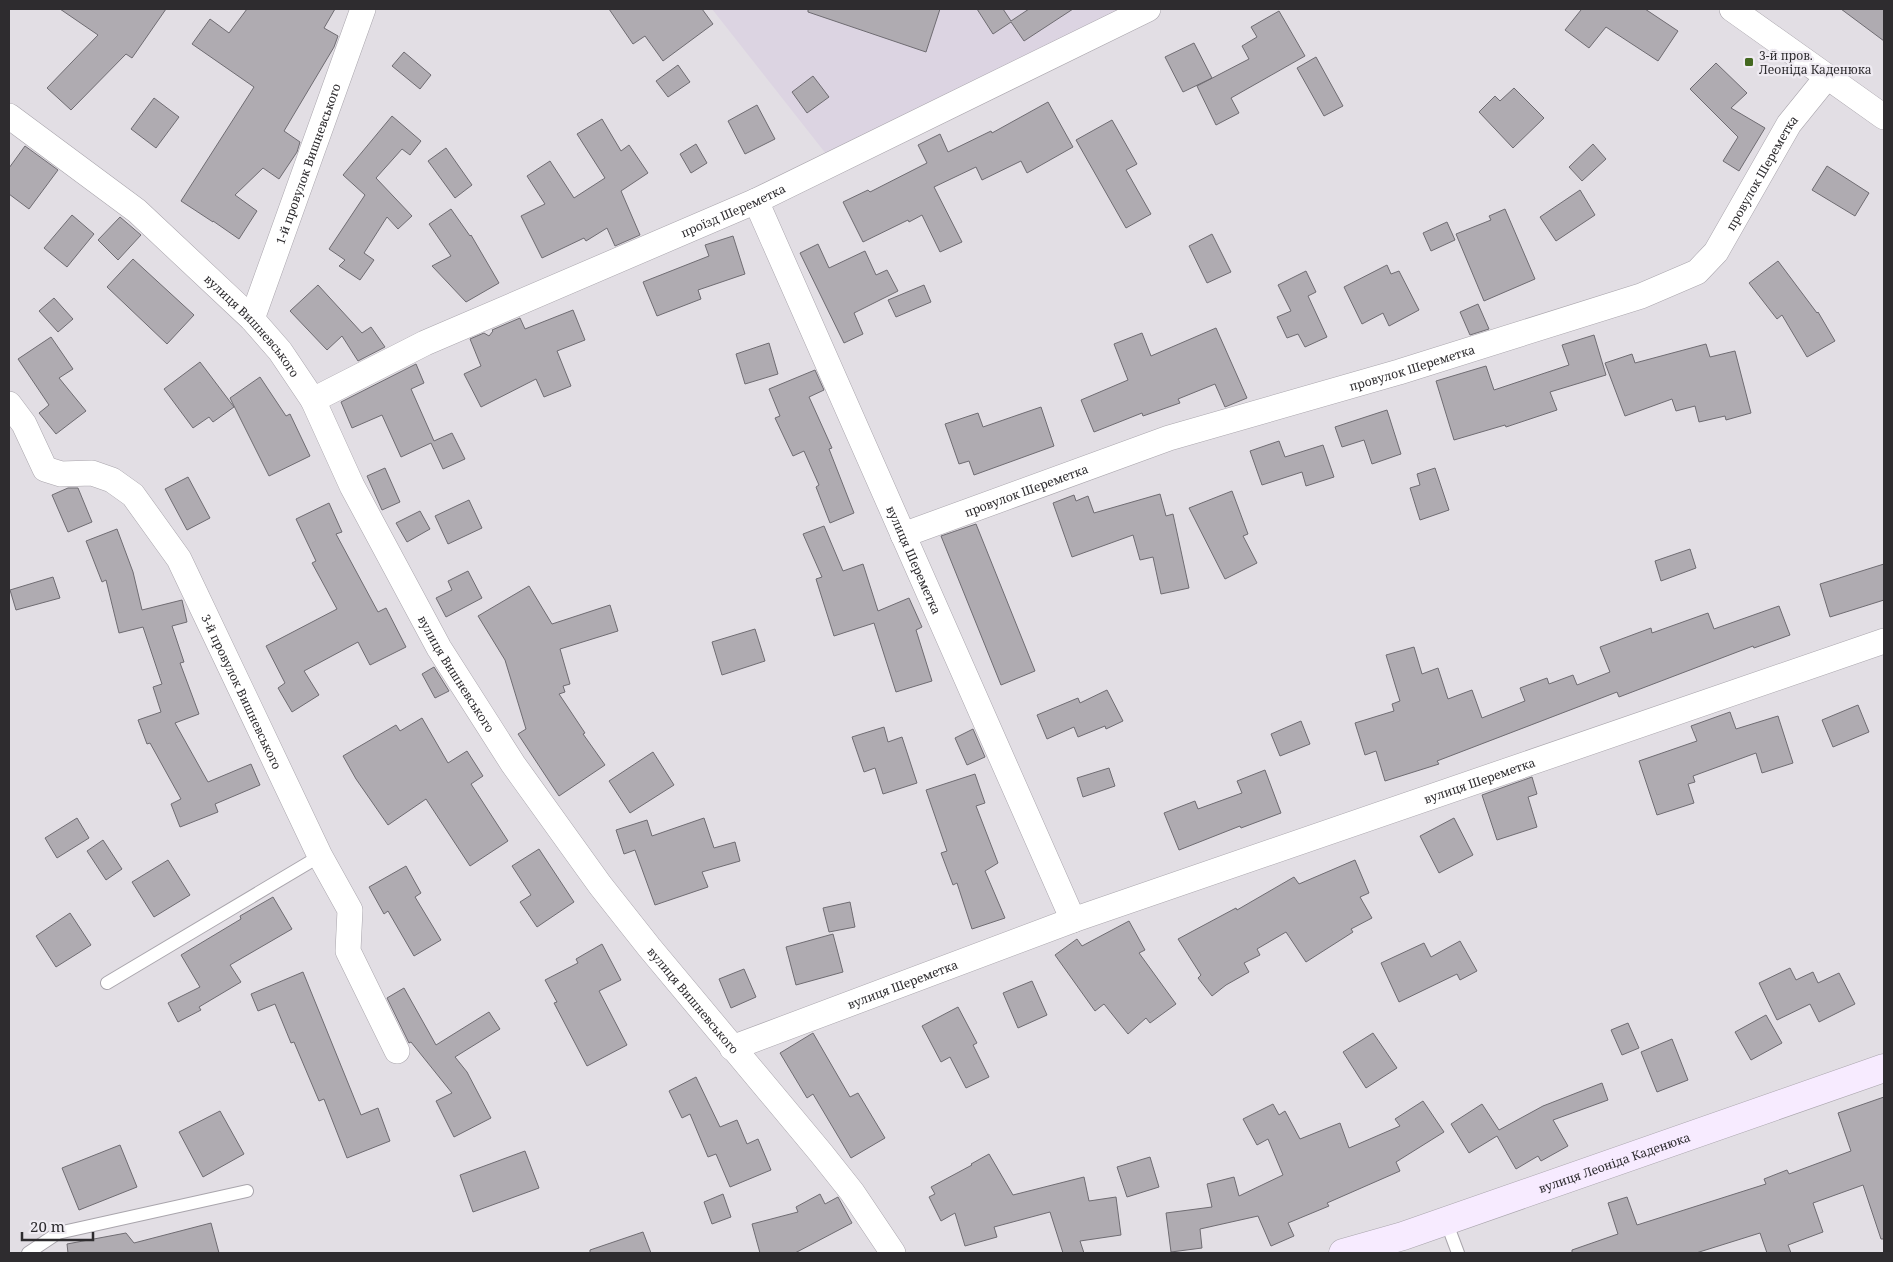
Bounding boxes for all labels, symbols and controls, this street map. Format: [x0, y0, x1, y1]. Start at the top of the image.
place label: 3-й пров. Леоніда Каденюка [1759, 47, 1872, 78]
marker: 3-й пров. Леоніда Каденюка [1743, 56, 1755, 68]
street label: 1-й провулок Вишневського [271, 81, 344, 246]
street label: провулок Шереметка [1722, 111, 1802, 234]
street label: проїзд Шереметка [678, 179, 788, 241]
street label: вулиця Вишневського [201, 270, 304, 380]
street label: провулок Шереметка [1347, 340, 1477, 394]
street label: провулок Шереметка [962, 460, 1090, 520]
street label: вулиця Шереметка [883, 503, 946, 617]
street label: 3-й провулок Вишневського [198, 611, 286, 772]
street label: вулиця Вишневського [414, 612, 499, 735]
street label: вулиця Шереметка [1421, 753, 1538, 807]
street label: вулиця Вишневського [644, 943, 743, 1057]
street label: вулиця Шереметка [845, 955, 960, 1013]
street label: вулиця Леоніда Каденюка [1536, 1128, 1692, 1197]
scale bar [22, 1210, 94, 1242]
text: 20 m [30, 1216, 65, 1236]

